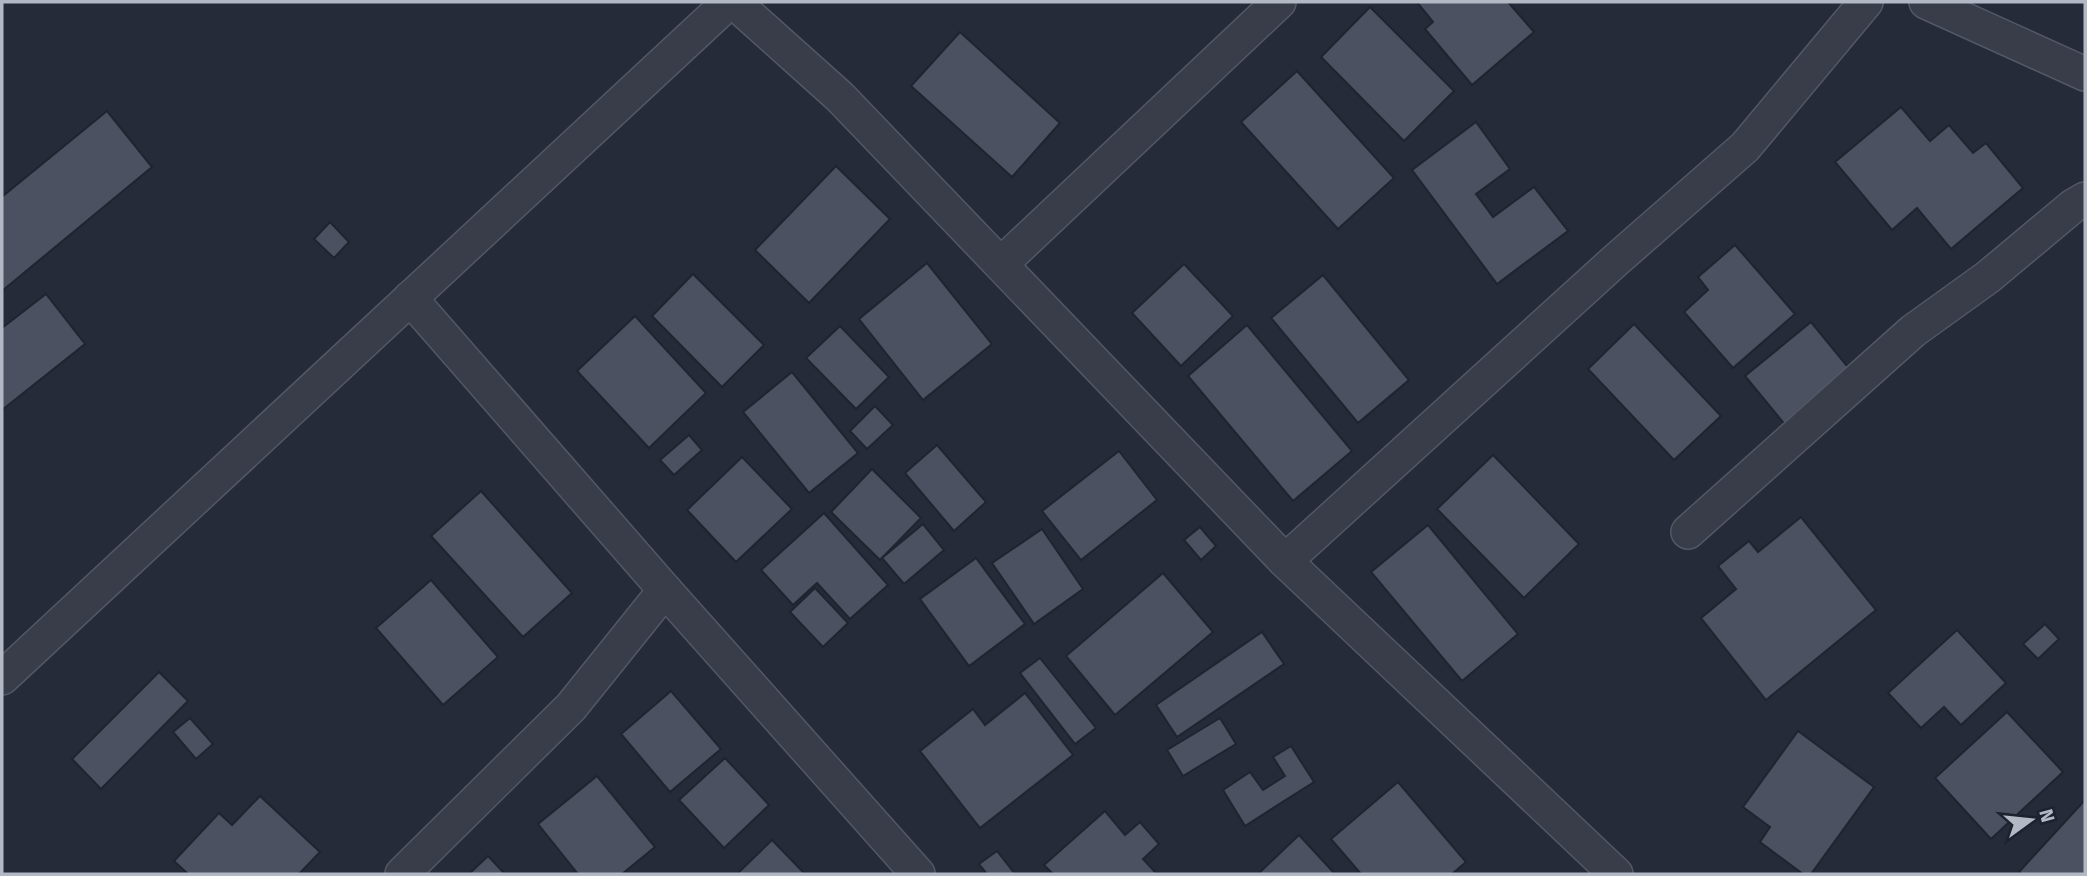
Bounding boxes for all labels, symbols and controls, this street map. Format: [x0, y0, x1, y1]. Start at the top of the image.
north arrow [1996, 785, 2066, 855]
text: N [2034, 807, 2060, 825]

